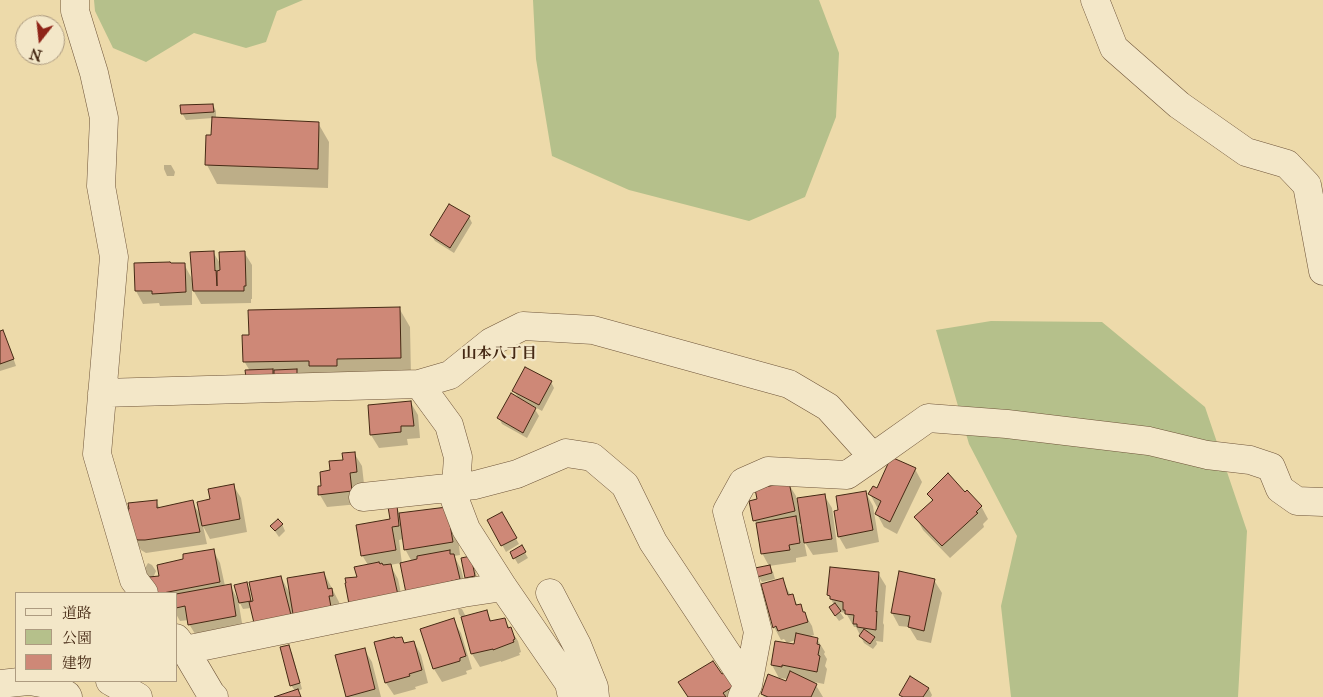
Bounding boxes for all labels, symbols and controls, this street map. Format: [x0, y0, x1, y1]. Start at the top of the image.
north arrow [15, 15, 65, 65]
text: N [28, 44, 44, 64]
district label: 山本八丁目 [462, 345, 536, 363]
legend [15, 592, 178, 682]
text: 道路 [62, 604, 92, 622]
text: 公園 [62, 629, 92, 647]
text: 建物 [62, 654, 92, 672]

